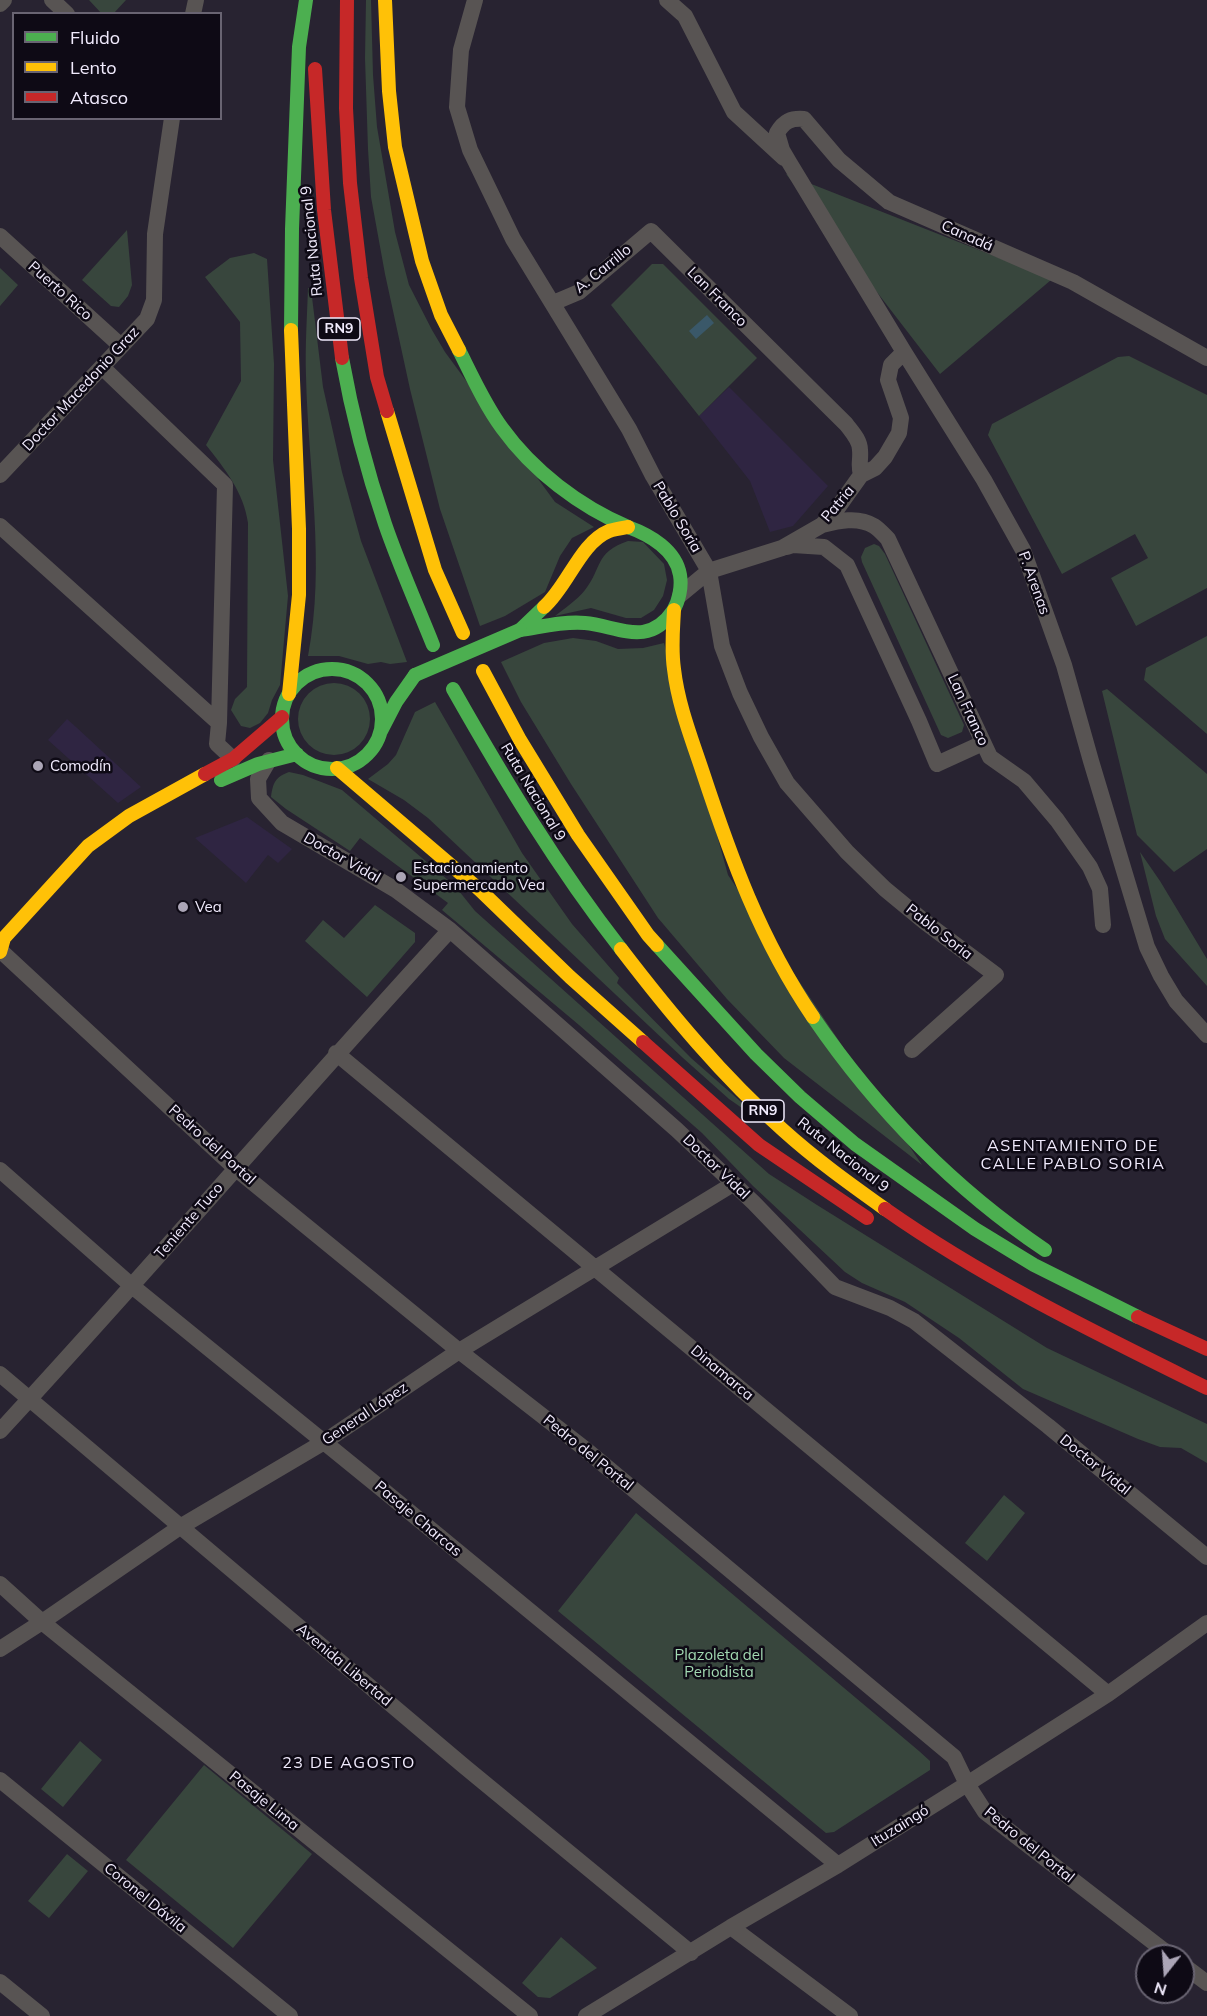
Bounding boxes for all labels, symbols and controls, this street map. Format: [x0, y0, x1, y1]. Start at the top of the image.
legend [12, 12, 222, 120]
text: Fluido [70, 26, 120, 49]
text: Lento [70, 56, 117, 79]
text: Atasco [70, 86, 128, 109]
street label: Ruta Nacional 9 [297, 185, 327, 297]
street label: Canadá [938, 217, 996, 255]
street label: A. Carrillo [571, 241, 635, 297]
street label: Puerto Rico [24, 258, 96, 324]
street label: Lan Franco [683, 263, 751, 331]
road number: RN9 [318, 318, 360, 340]
street label: Doctor Macedonio Graz [19, 323, 143, 455]
street label: Pablo Soria [649, 478, 705, 556]
street label: Patria [818, 482, 858, 526]
street label: P. Arenas [1014, 549, 1054, 617]
street label: Lan Franco [944, 671, 992, 749]
street label: Ruta Nacional 9 [497, 740, 569, 844]
place label: Comodín [50, 757, 111, 775]
marker: Comodín [31, 759, 45, 773]
street label: Doctor Vidal [300, 829, 384, 887]
place label: Estacionamiento Supermercado Vea [413, 859, 545, 894]
marker: Estacionamiento Supermercado Vea [394, 870, 408, 884]
place label: Vea [195, 898, 222, 916]
marker: Vea [176, 900, 190, 914]
street label: Pablo Soria [902, 900, 976, 964]
road number: RN9 [742, 1100, 784, 1122]
street label: Pedro del Portal [165, 1101, 259, 1189]
street label: Ruta Nacional 9 [794, 1114, 892, 1196]
street label: Doctor Vidal [679, 1131, 753, 1203]
district label: ASENTAMIENTO DE CALLE PABLO SORIA [981, 1136, 1165, 1174]
street label: Teniente Tuco [151, 1179, 227, 1263]
street label: Dinamarca [687, 1342, 757, 1404]
street label: General López [319, 1379, 411, 1449]
street label: Pedro del Portal [539, 1411, 637, 1495]
street label: Doctor Vidal [1056, 1431, 1134, 1499]
street label: Pasaje Charcas [371, 1477, 465, 1561]
street label: Avenida Libertad [293, 1620, 395, 1710]
park label: Plazoleta del Periodista [674, 1646, 764, 1681]
district label: 23 DE AGOSTO [282, 1753, 416, 1773]
street label: Pasaje Lima [226, 1767, 302, 1835]
street label: Ituzaingó [868, 1801, 932, 1851]
street label: Pedro del Portal [980, 1803, 1078, 1887]
street label: Coronel Dávila [100, 1859, 190, 1937]
north arrow [1135, 1944, 1195, 2004]
text: N [1152, 1978, 1169, 2001]

